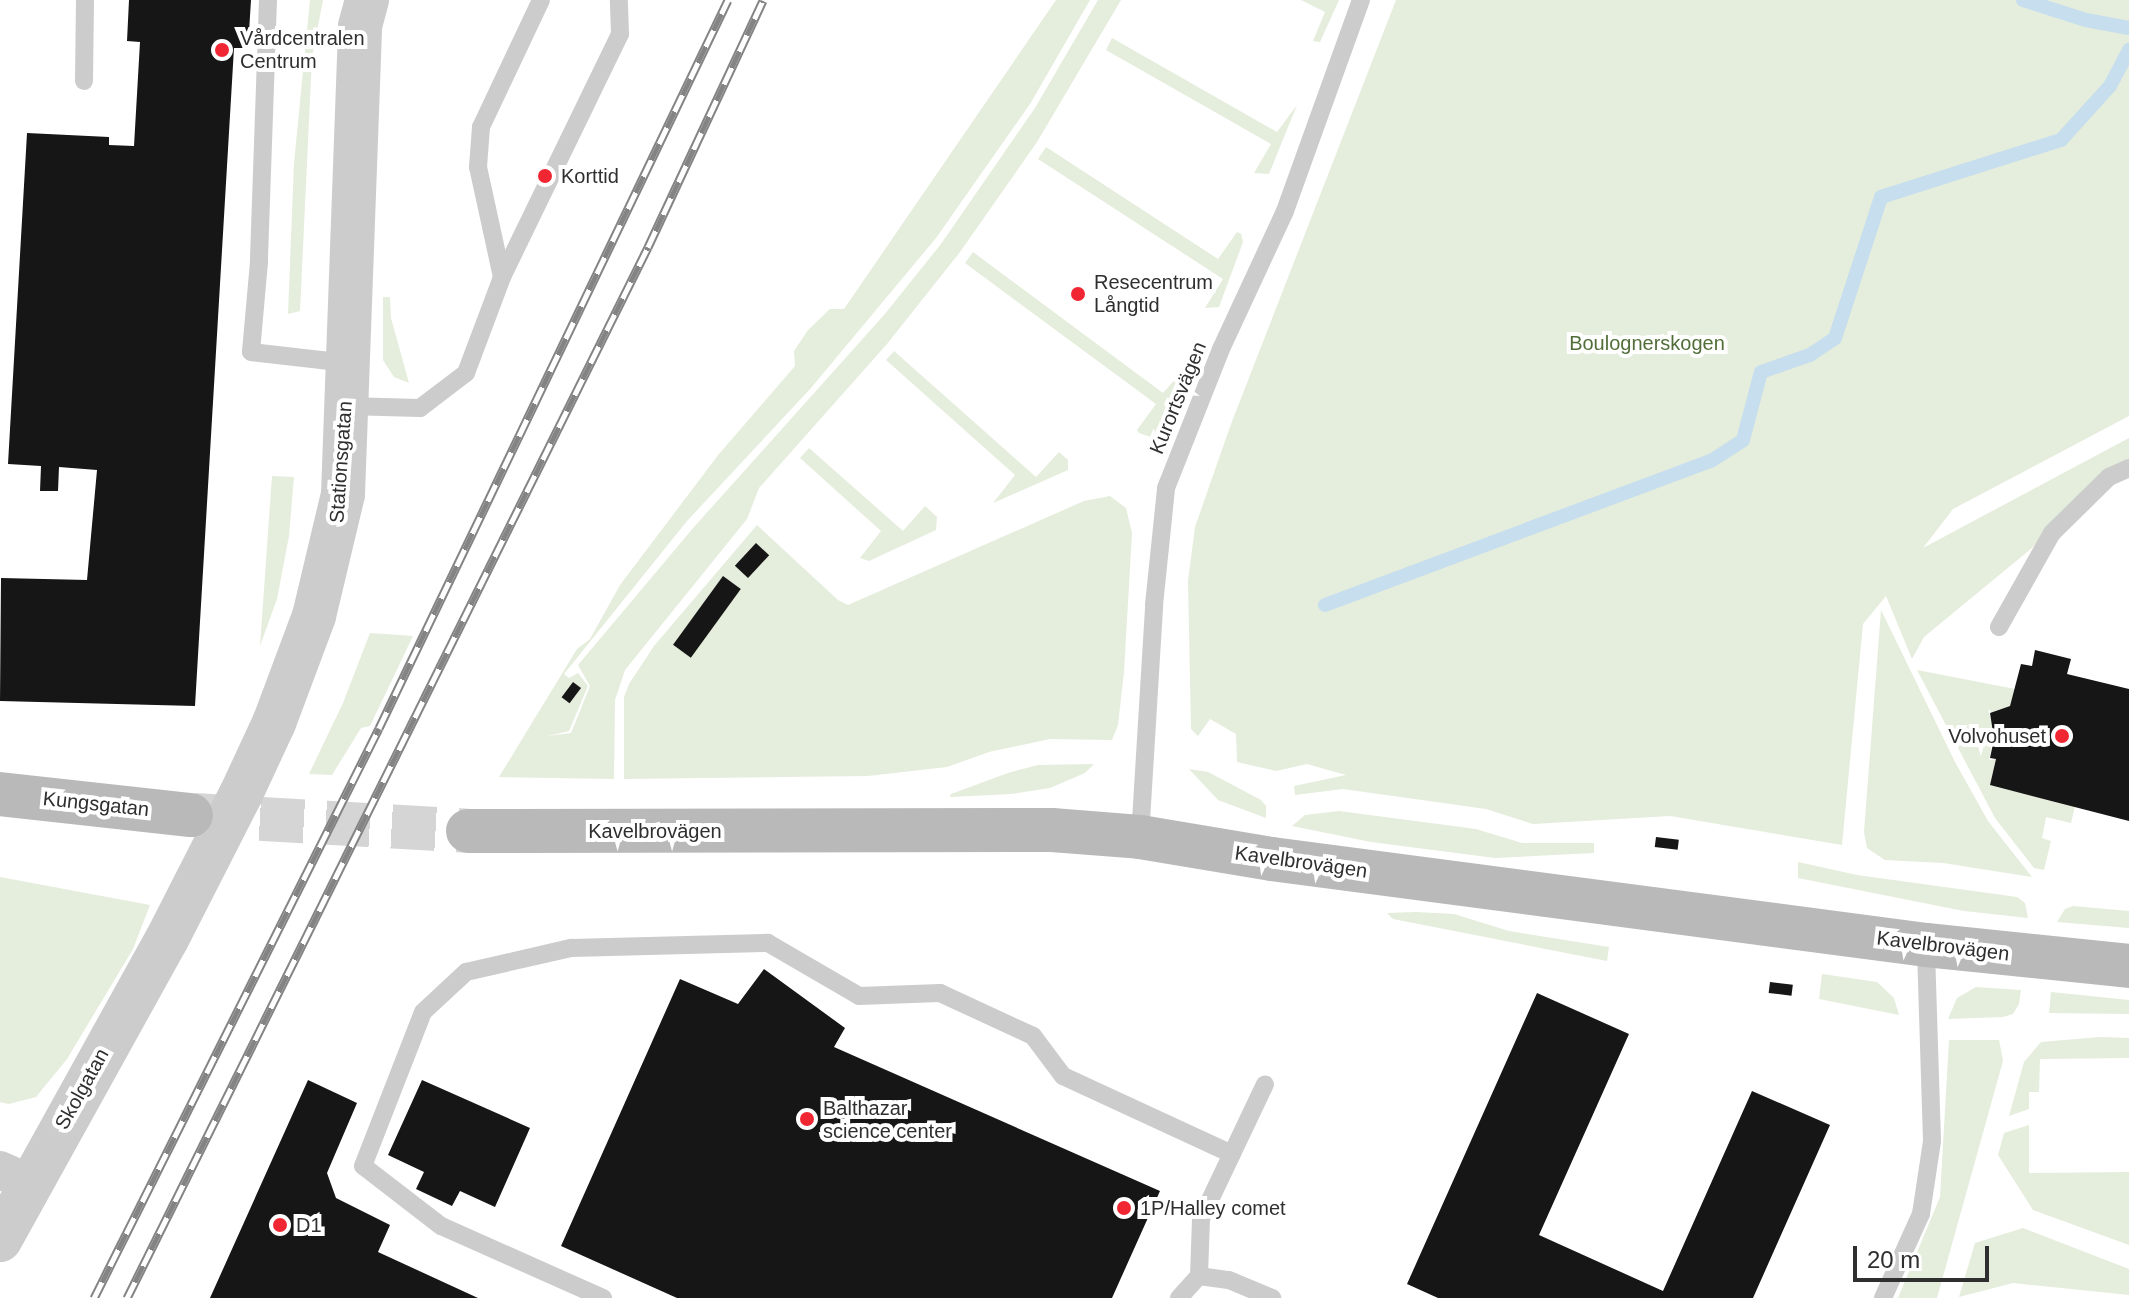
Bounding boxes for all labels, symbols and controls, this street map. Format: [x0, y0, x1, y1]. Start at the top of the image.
place label: Vårdcentralen Centrum [240, 26, 365, 73]
marker: Vårdcentralen Centrum [211, 39, 233, 61]
place label: Korttid [561, 164, 619, 188]
marker: Korttid [536, 167, 554, 185]
place label: Resecentrum Långtid [1094, 270, 1213, 317]
marker: Resecentrum Långtid [1069, 285, 1087, 303]
park label: Boulognerskogen [1569, 331, 1725, 355]
street label: Kurortsvägen [1145, 338, 1211, 458]
street label: Stationsgatan [325, 400, 357, 524]
place label: Volvohuset [1948, 724, 2046, 748]
marker: Volvohuset [2053, 727, 2071, 745]
street label: Kungsgatan [42, 786, 150, 822]
street label: Kavelbrovägen [588, 819, 722, 843]
street label: Kavelbrovägen [1233, 841, 1369, 883]
street label: Kavelbrovägen [1875, 926, 2011, 966]
street label: Skolgatan [50, 1044, 114, 1134]
place label: Balthazar science center [823, 1096, 952, 1143]
marker: Balthazar science center [798, 1110, 816, 1128]
place label: 1P/Halley comet [1140, 1196, 1286, 1220]
marker: 1P/Halley comet [1115, 1199, 1133, 1217]
place label: D1 [296, 1213, 322, 1237]
marker: D1 [271, 1216, 289, 1234]
scale bar [1857, 1230, 1993, 1280]
text: 20 m [1867, 1246, 1920, 1273]

